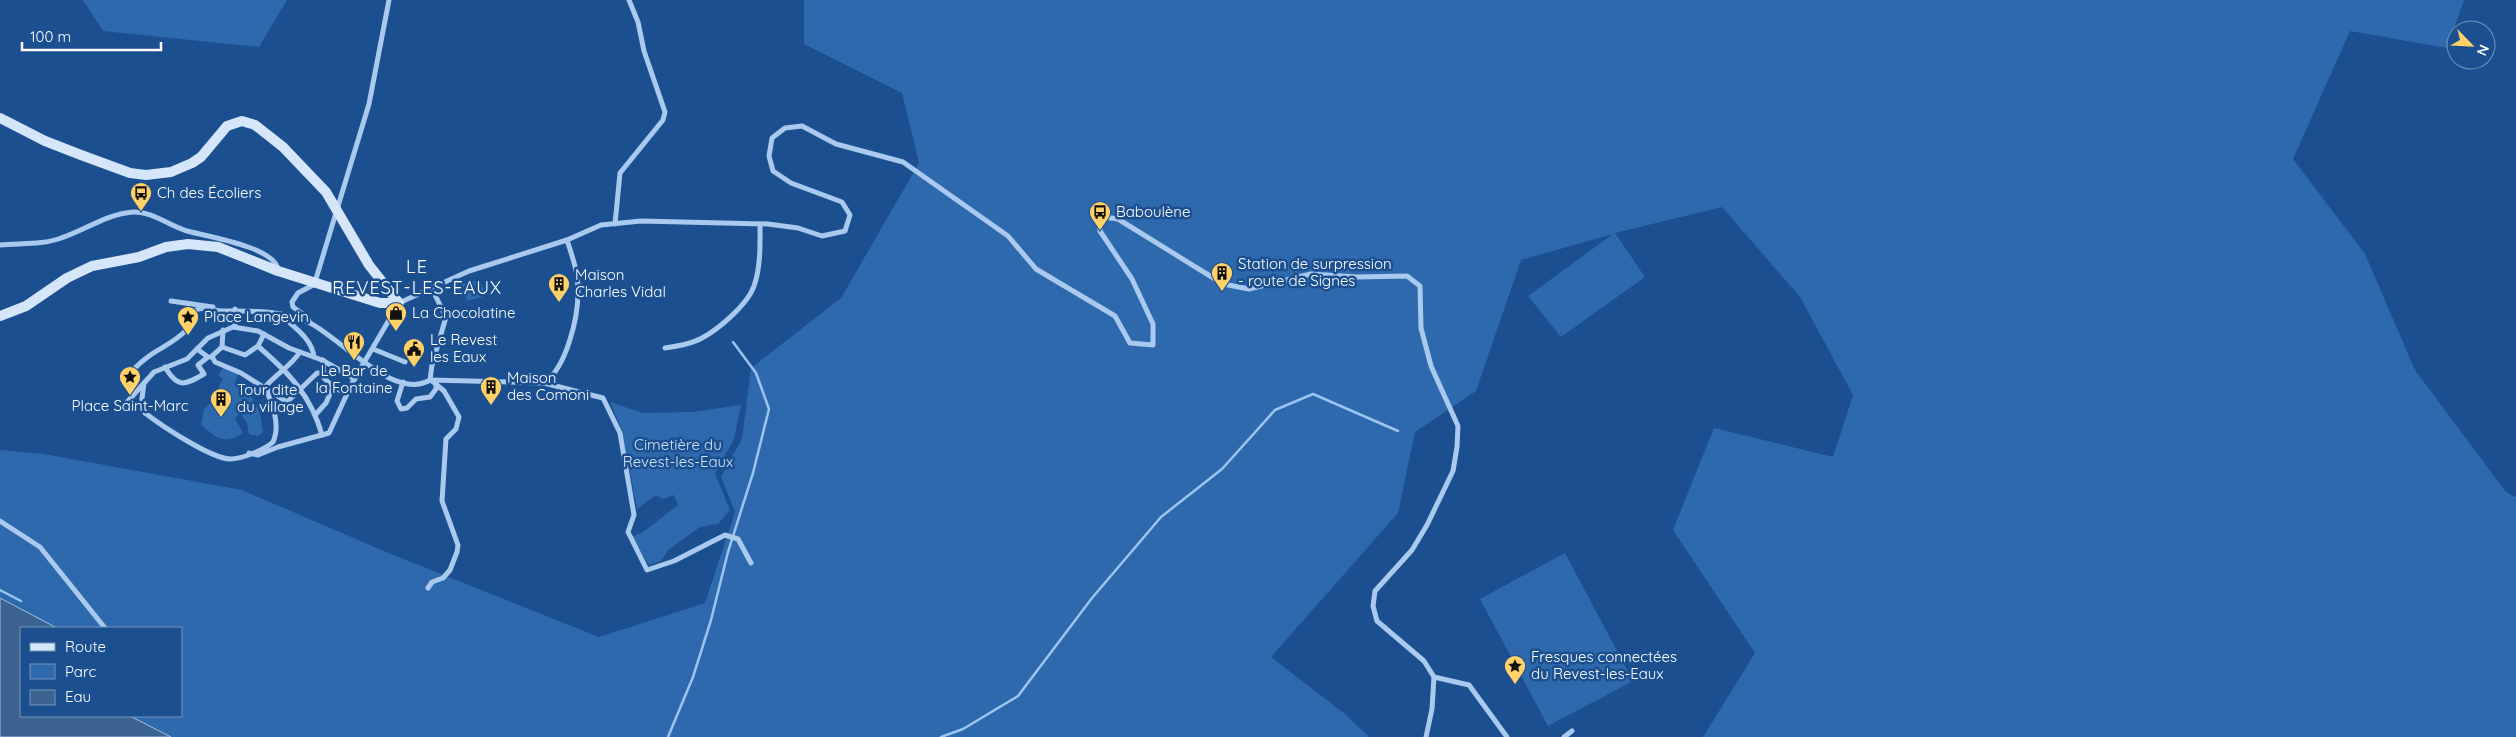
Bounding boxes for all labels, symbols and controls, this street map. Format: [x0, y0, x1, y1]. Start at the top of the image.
scale bar [22, 20, 161, 52]
north arrow [2446, 20, 2496, 70]
text: 100 m [30, 27, 71, 46]
text: N [2473, 42, 2493, 59]
bus stop icon: Ch des Écoliers [129, 181, 153, 212]
place label: Ch des Écoliers [157, 183, 261, 202]
bus stop icon: Baboulène [1088, 200, 1112, 231]
place label: Baboulène [1116, 202, 1190, 221]
place label: Station de surpression - route de Signes [1238, 254, 1392, 290]
district label: LE REVEST-LES-EAUX [332, 255, 502, 299]
building icon: Station de surpression - route de Signes [1210, 261, 1234, 292]
place label: Maison Charles Vidal [575, 265, 666, 301]
building icon: Maison Charles Vidal [547, 272, 571, 303]
shop icon: La Chocolatine [384, 301, 408, 332]
place label: La Chocolatine [412, 303, 515, 322]
place icon: Place Langevin [176, 305, 200, 336]
place label: Place Langevin [204, 307, 309, 326]
restaurant icon: Le Bar de la Fontaine [342, 330, 366, 361]
place label: Le Revest les Eaux [430, 330, 497, 366]
public building icon: Le Revest les Eaux [402, 337, 426, 368]
place label: Le Bar de la Fontaine [315, 361, 393, 397]
place icon: Place Saint-Marc [118, 365, 142, 396]
place label: Maison des Comoni [507, 368, 589, 404]
building icon: Maison des Comoni [479, 375, 503, 406]
place label: Tour dite du village [237, 380, 304, 416]
building icon: Tour dite du village [209, 387, 233, 418]
place label: Place Saint-Marc [72, 396, 189, 415]
park label: Cimetière du Revest-les-Eaux [623, 435, 733, 471]
legend [20, 627, 182, 717]
text: Route [65, 637, 106, 656]
place label: Fresques connectées du Revest-les-Eaux [1531, 647, 1677, 683]
place icon: Fresques connectées du Revest-les-Eaux [1503, 654, 1527, 685]
text: Parc [65, 662, 96, 681]
text: Eau [65, 687, 91, 706]

